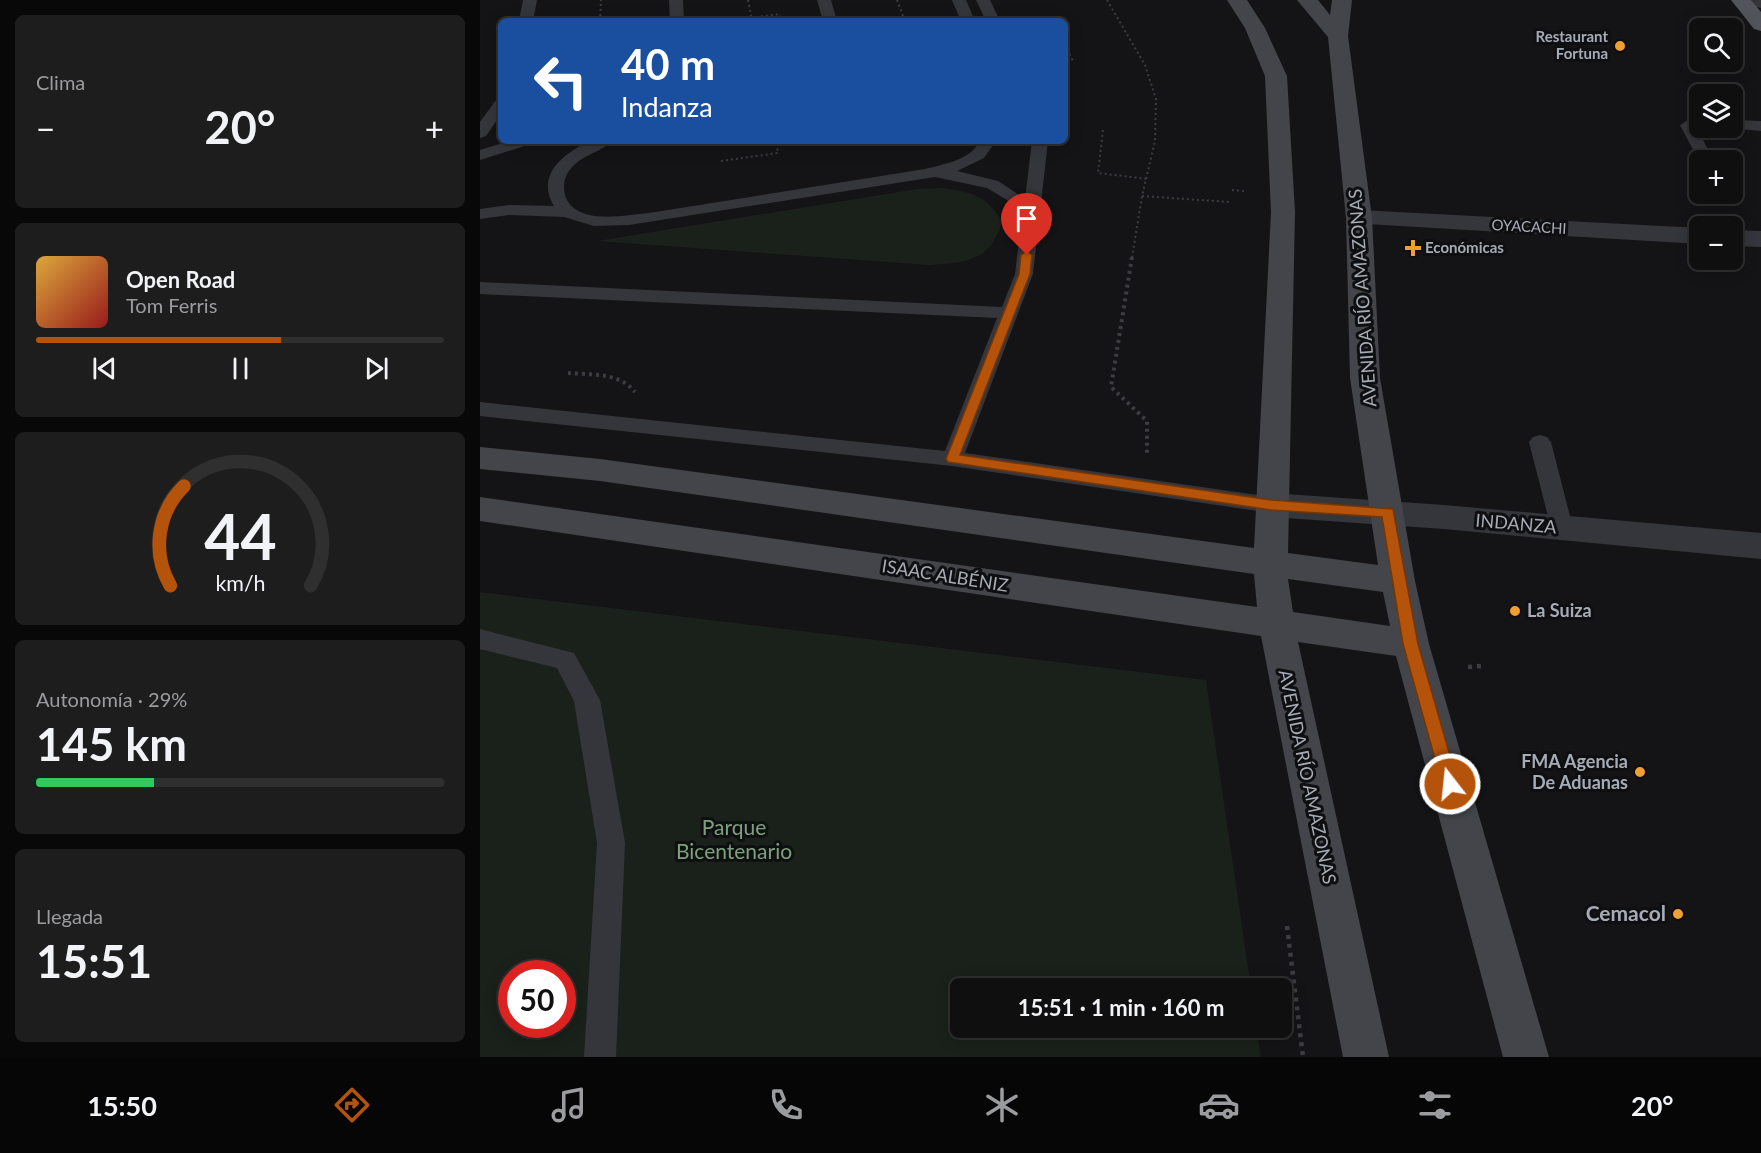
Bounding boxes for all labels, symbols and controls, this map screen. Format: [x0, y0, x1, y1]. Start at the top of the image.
map controls [1689, 18, 1743, 270]
button: search [1689, 18, 1743, 72]
place label: Restaurant Fortuna [1536, 27, 1608, 62]
text: 40 m [621, 39, 715, 89]
marker: Restaurant Fortuna [1613, 39, 1627, 53]
icon: left [522, 42, 600, 120]
text: Clima [36, 70, 85, 94]
button: layers [1689, 84, 1743, 138]
text: Indanza [621, 90, 713, 123]
text: 20° [205, 100, 275, 154]
text: − [36, 108, 55, 148]
text: + [425, 108, 444, 148]
button: + [1689, 150, 1743, 204]
street label: AVENIDA RÍO AMAZONAS [1343, 188, 1381, 408]
pin [1001, 193, 1052, 255]
icon: arrive [1010, 202, 1043, 235]
street label: OYACACHI [1491, 215, 1567, 237]
button: − [1689, 216, 1743, 270]
place label: Económicas [1425, 238, 1504, 256]
marker: Económicas [1406, 241, 1420, 255]
text: Open Road [126, 266, 235, 293]
text: Tom Ferris [126, 293, 217, 317]
icon: previous [88, 352, 121, 385]
icon: pause [224, 352, 257, 385]
icon: next [360, 352, 393, 385]
text: 44 [204, 498, 276, 573]
street label: INDANZA [1475, 509, 1558, 538]
street label: ISAAC ALBÉNIZ [880, 554, 1010, 596]
text: km/h [215, 570, 265, 596]
place label: La Suiza [1527, 599, 1592, 621]
marker: La Suiza [1508, 604, 1522, 618]
street label: AVENIDA RÍO AMAZONAS [1274, 668, 1341, 886]
text: Autonomía · 29% [36, 687, 187, 711]
text: 145 km [36, 717, 187, 771]
place label: FMA Agencia De Aduanas [1521, 750, 1628, 793]
position arrow [1418, 752, 1482, 816]
marker: FMA Agencia De Aduanas [1633, 765, 1647, 779]
park label: Parque Bicentenario [676, 814, 792, 863]
place label: Cemacol [1586, 900, 1666, 925]
text: Llegada [36, 904, 103, 928]
marker: Cemacol [1671, 907, 1685, 921]
text: 15:51 [36, 934, 152, 988]
speed limit sign: 50 [498, 960, 576, 1038]
text: 15:51 · 1 min · 160 m [1018, 994, 1224, 1021]
icon: directions [331, 1084, 373, 1126]
icon: music [548, 1084, 590, 1126]
icon: phone [765, 1084, 807, 1126]
icon: climate [981, 1084, 1023, 1126]
icon: car [1198, 1084, 1240, 1126]
icon: filters [1414, 1084, 1456, 1126]
text: 15:50 [87, 1089, 157, 1122]
text: 20° [1631, 1089, 1674, 1122]

